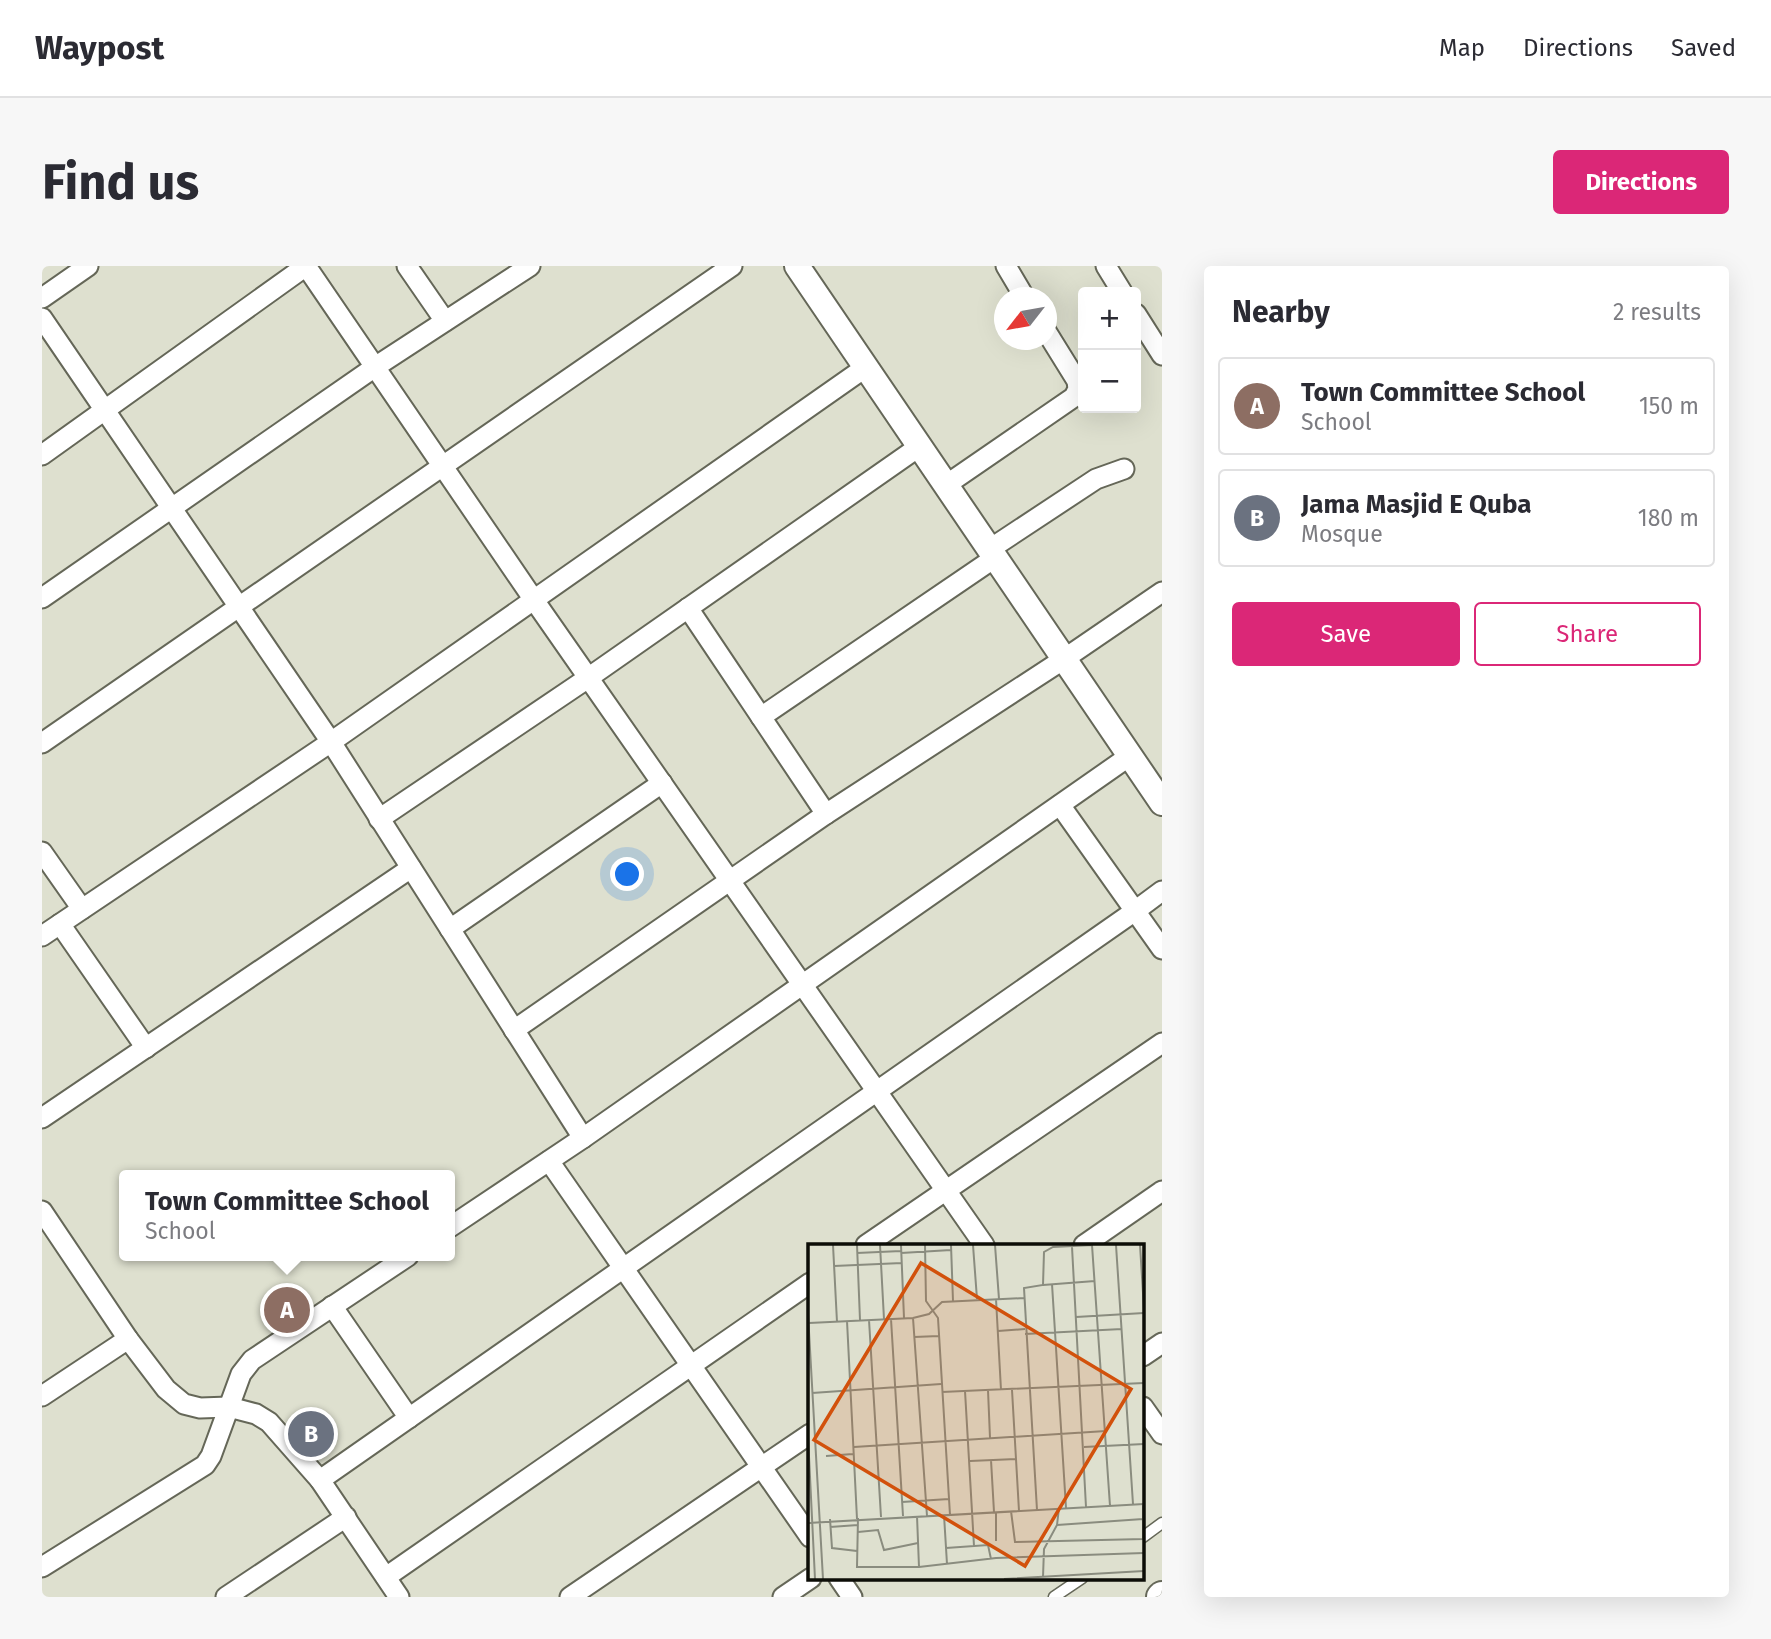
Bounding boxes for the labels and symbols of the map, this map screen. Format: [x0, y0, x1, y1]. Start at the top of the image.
north arrow [994, 287, 1057, 350]
your location [610, 857, 644, 891]
inset map [808, 1244, 1144, 1580]
pin: A [264, 1284, 310, 1336]
pin: B [288, 1408, 334, 1460]

